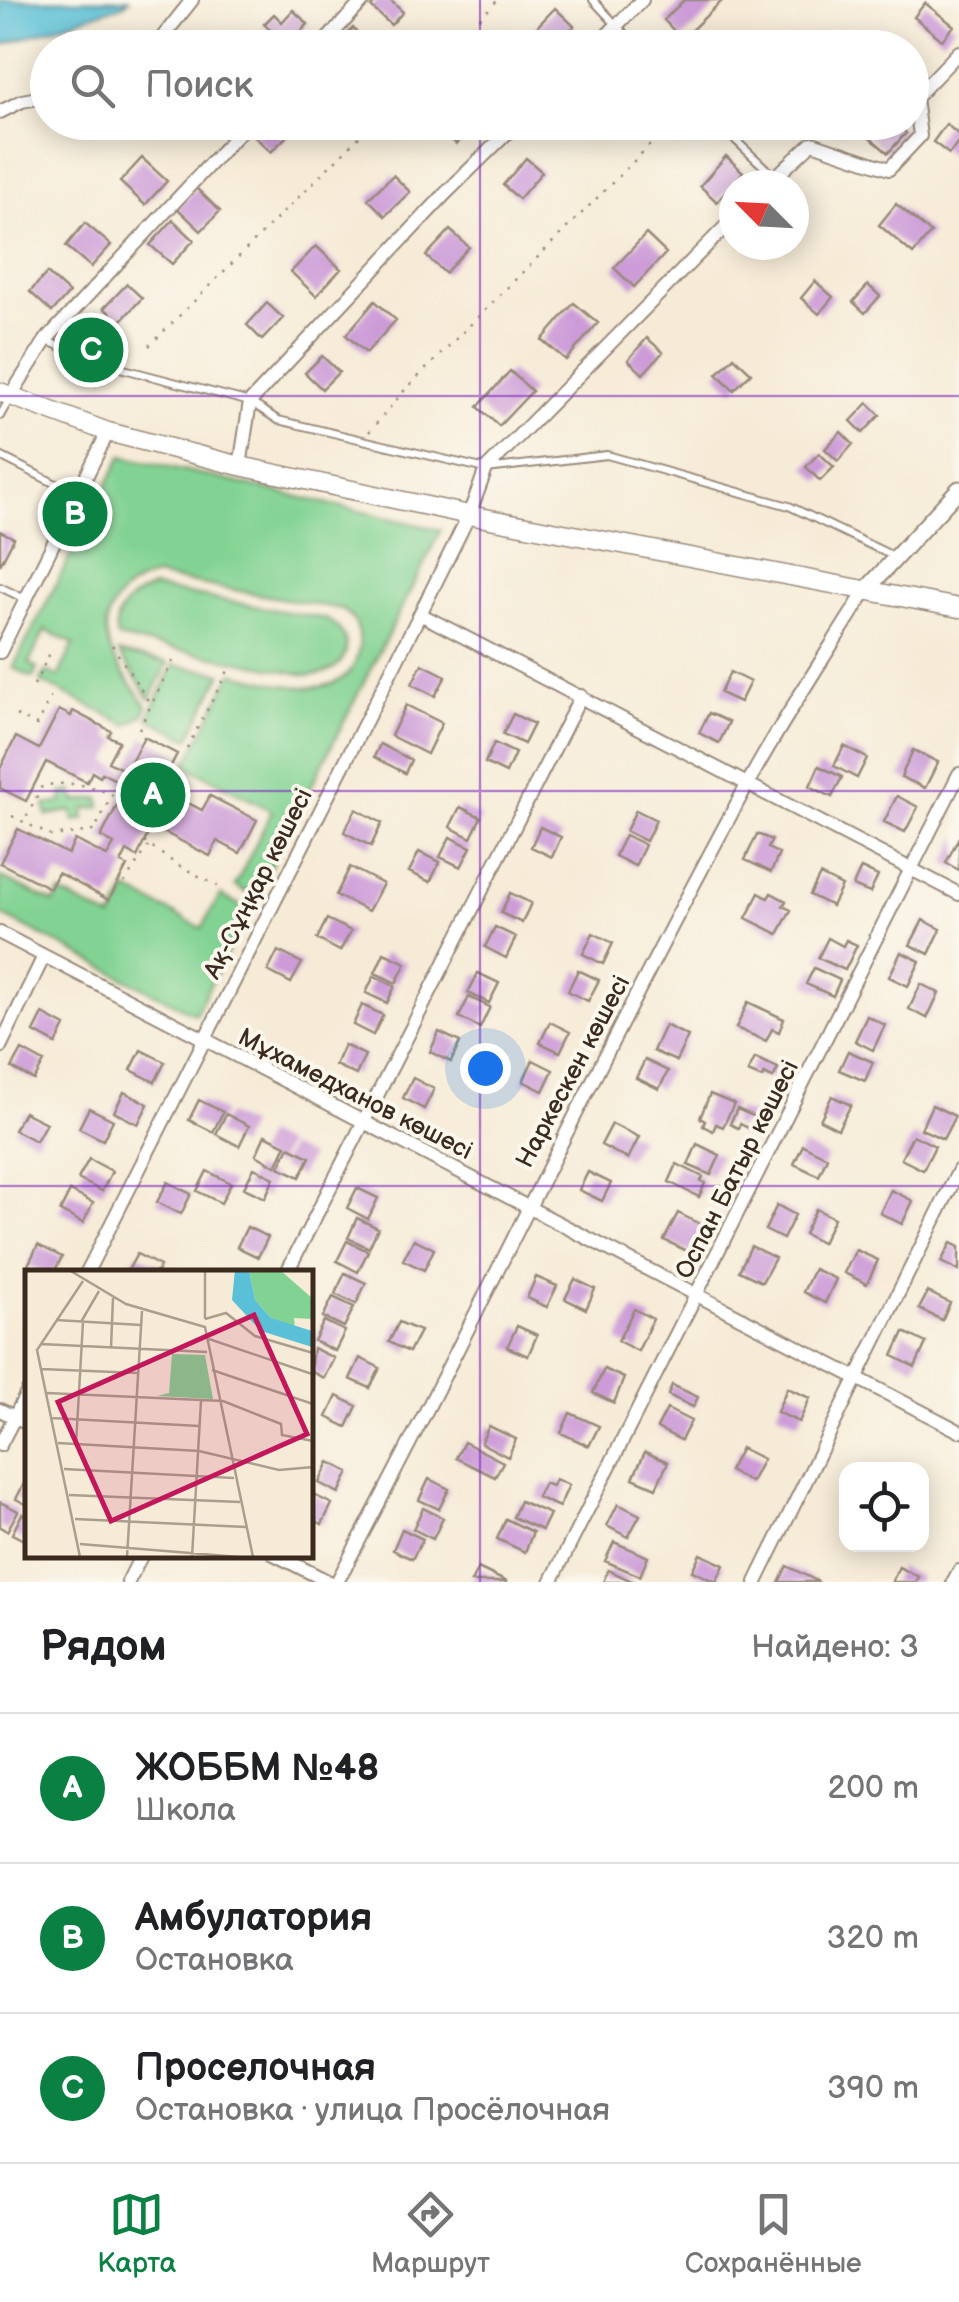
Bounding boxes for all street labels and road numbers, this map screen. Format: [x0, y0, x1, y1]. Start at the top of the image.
street label: Ақ-Сұңқар көшесі [197, 783, 320, 985]
street label: Наркескен көшесі [510, 970, 637, 1173]
street label: Мұхамедханов көшесі [233, 1022, 478, 1167]
street label: Оспан Батыр көшесі [669, 1055, 806, 1284]

